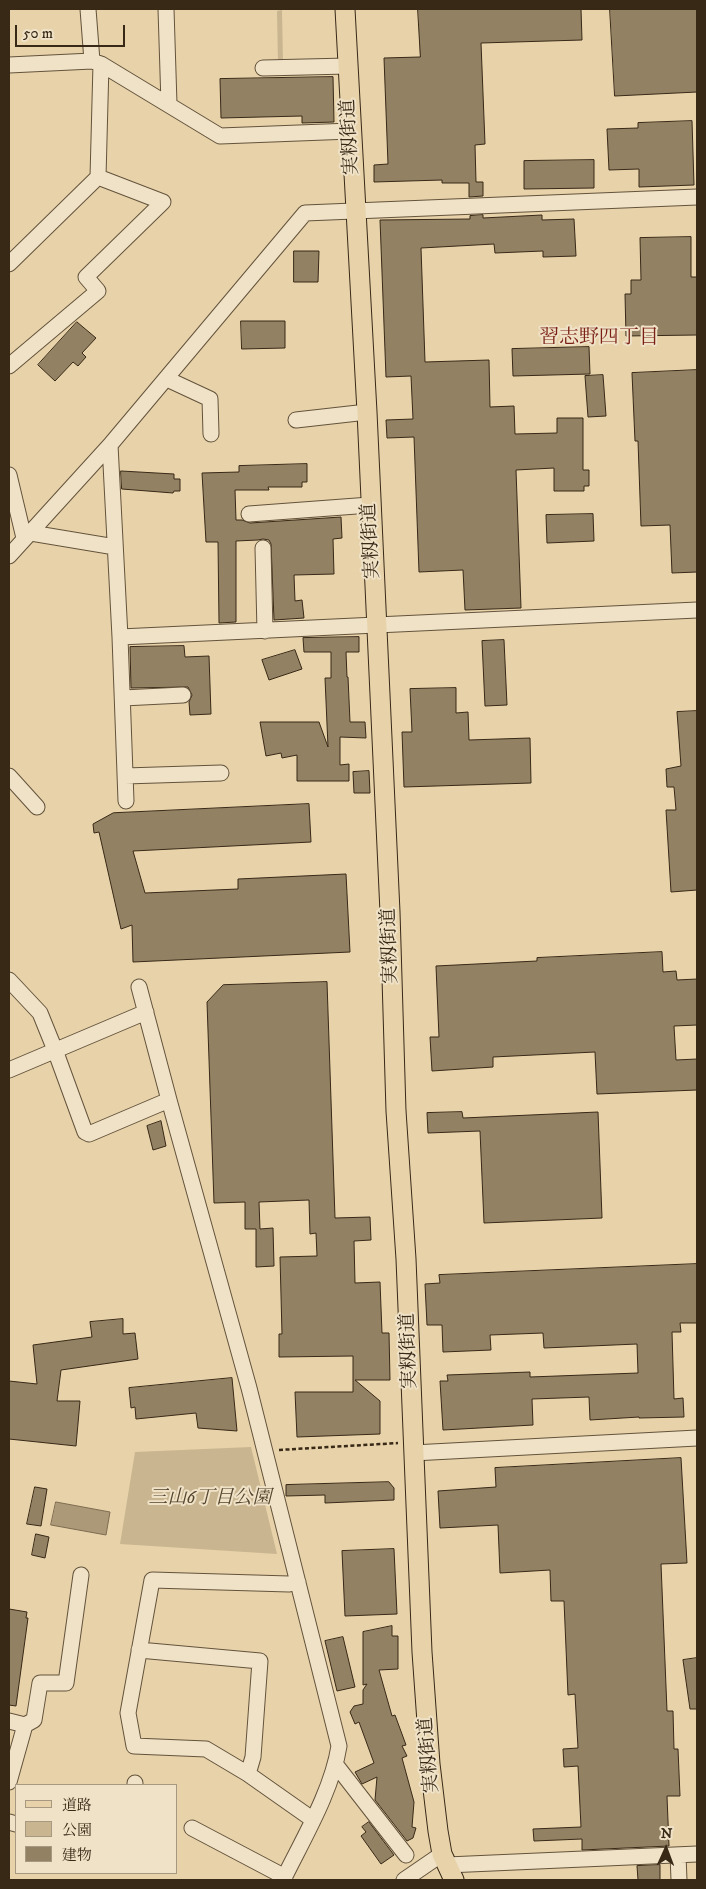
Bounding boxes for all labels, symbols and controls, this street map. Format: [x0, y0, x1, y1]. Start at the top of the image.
scale bar [18, 15, 128, 47]
text: 50 m [23, 24, 53, 43]
street label: 実籾街道 [338, 98, 364, 176]
district label: 習志野四丁目 [539, 327, 659, 351]
street label: 実籾街道 [359, 502, 385, 580]
street label: 実籾街道 [378, 908, 404, 984]
street label: 実籾街道 [397, 1313, 423, 1389]
park label: 三山6丁目公園 [149, 1488, 271, 1510]
street label: 実籾街道 [415, 1716, 445, 1794]
legend [15, 1784, 178, 1874]
text: 道路 [62, 1796, 92, 1815]
text: 公園 [62, 1821, 92, 1840]
north arrow [641, 1824, 691, 1874]
text: N [660, 1825, 673, 1843]
text: 建物 [62, 1846, 92, 1865]

